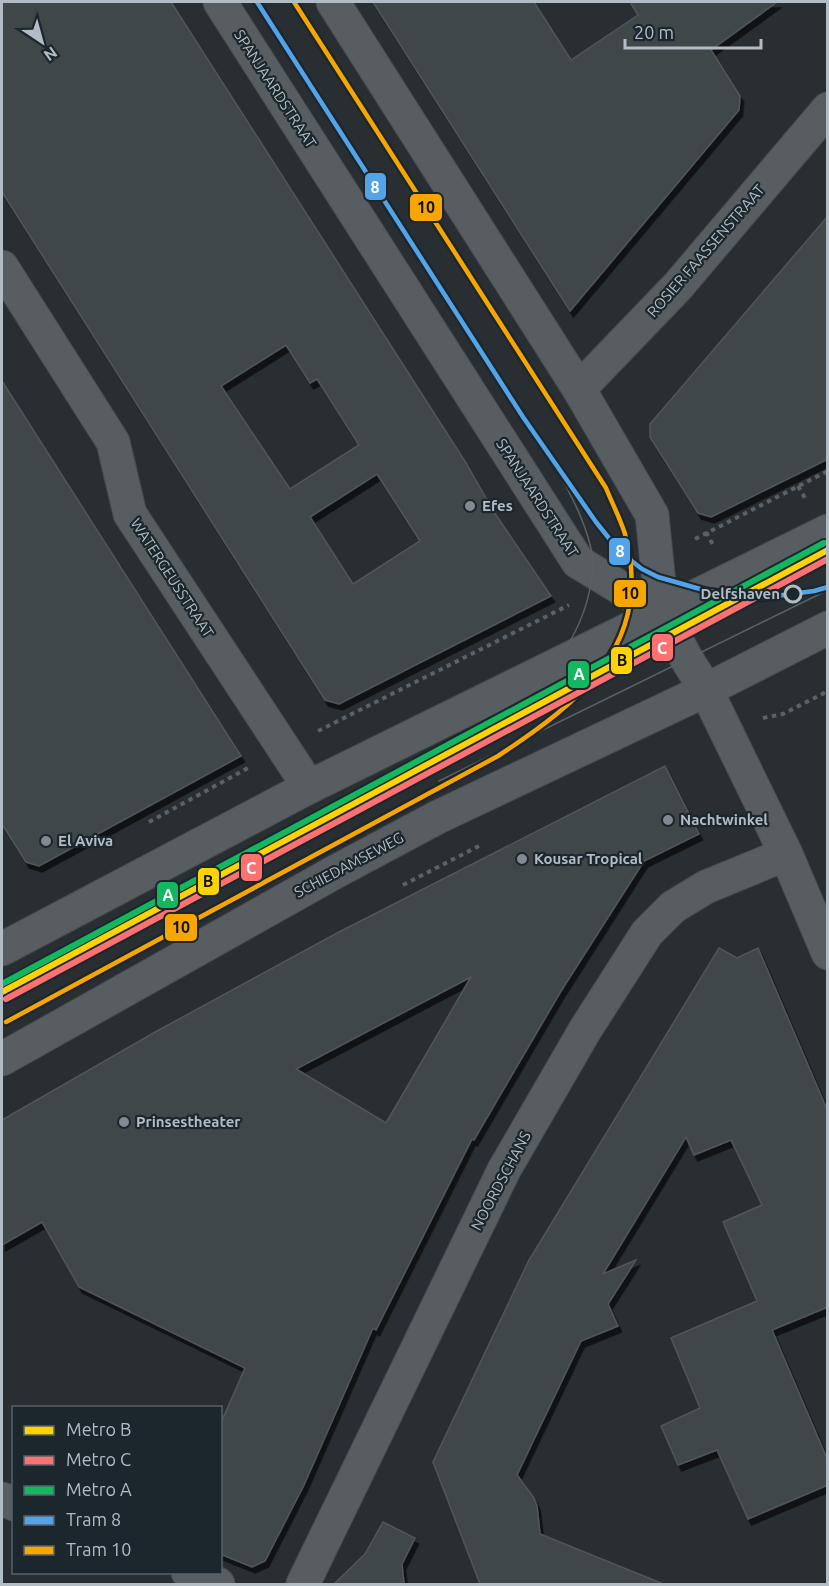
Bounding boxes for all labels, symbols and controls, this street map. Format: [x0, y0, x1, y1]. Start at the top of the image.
north arrow [12, 12, 72, 72]
scale bar [625, 12, 762, 50]
text: 20 m [634, 22, 674, 42]
street label: SPANJAARDSTRAAT [231, 26, 320, 152]
text: N [41, 43, 61, 65]
line badge: 8 [364, 172, 387, 201]
text: 8 [370, 178, 380, 196]
street label: ROSIER FAASSENSTRAAT [644, 181, 768, 320]
line badge: 10 [409, 193, 443, 222]
text: 10 [417, 198, 435, 216]
street label: SPANJAARDSTRAAT [493, 435, 582, 561]
place label: Efes [482, 497, 513, 514]
marker: Efes [463, 499, 477, 513]
street label: WATERGEUSSTRAAT [128, 515, 218, 641]
line badge: 8 [608, 537, 631, 566]
text: 8 [615, 542, 625, 560]
line badge: 10 [613, 579, 647, 608]
text: 10 [621, 584, 639, 602]
place label: Delfshaven [701, 585, 780, 602]
marker: Delfshaven [784, 585, 802, 603]
line badge: C [651, 633, 674, 662]
text: C [657, 639, 667, 657]
line badge: B [610, 646, 633, 675]
text: B [617, 651, 627, 669]
line badge: A [567, 660, 590, 689]
text: A [573, 665, 585, 683]
place label: Nachtwinkel [680, 811, 768, 828]
marker: Nachtwinkel [661, 813, 675, 827]
street label: SCHIEDAMSEWEG [291, 829, 406, 901]
place label: El Aviva [58, 832, 113, 849]
marker: El Aviva [39, 834, 53, 848]
place label: Kousar Tropical [534, 850, 643, 867]
marker: Kousar Tropical [515, 852, 529, 866]
line badge: C [240, 853, 263, 882]
text: C [246, 859, 256, 877]
line badge: B [197, 867, 220, 896]
text: B [203, 872, 213, 890]
line badge: A [156, 881, 179, 909]
text: A [162, 886, 174, 904]
line badge: 10 [164, 913, 198, 942]
text: 10 [172, 918, 190, 936]
place label: Prinsestheater [136, 1113, 241, 1130]
marker: Prinsestheater [117, 1115, 131, 1129]
street label: NOORDSCHANS [467, 1128, 534, 1233]
legend [12, 1406, 222, 1574]
text: Metro B [66, 1419, 132, 1439]
text: Metro C [66, 1449, 131, 1469]
text: Metro A [66, 1479, 132, 1499]
text: Tram 8 [66, 1509, 121, 1529]
text: Tram 10 [66, 1539, 131, 1559]

